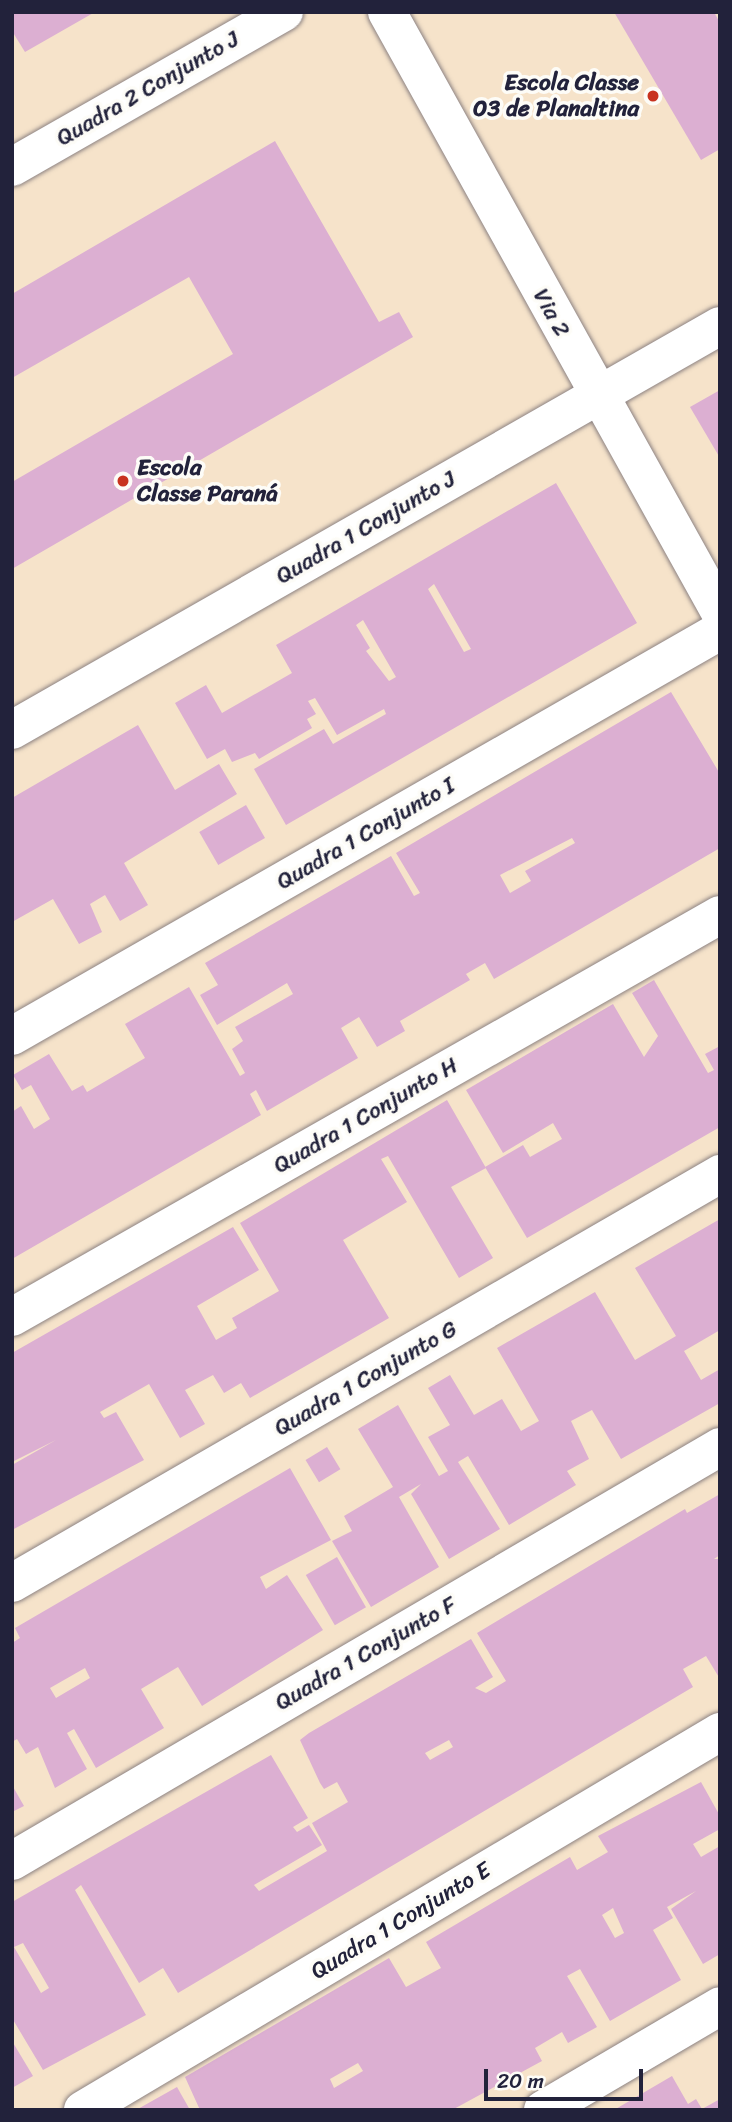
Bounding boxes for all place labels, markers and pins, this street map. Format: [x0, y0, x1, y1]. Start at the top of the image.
place label: Escola Classe 03 de Planaltina [473, 69, 639, 123]
marker: Escola Classe 03 de Planaltina [645, 88, 661, 104]
place label: Escola Classe Paraná [137, 454, 278, 508]
marker: Escola Classe Paraná [115, 473, 131, 489]

